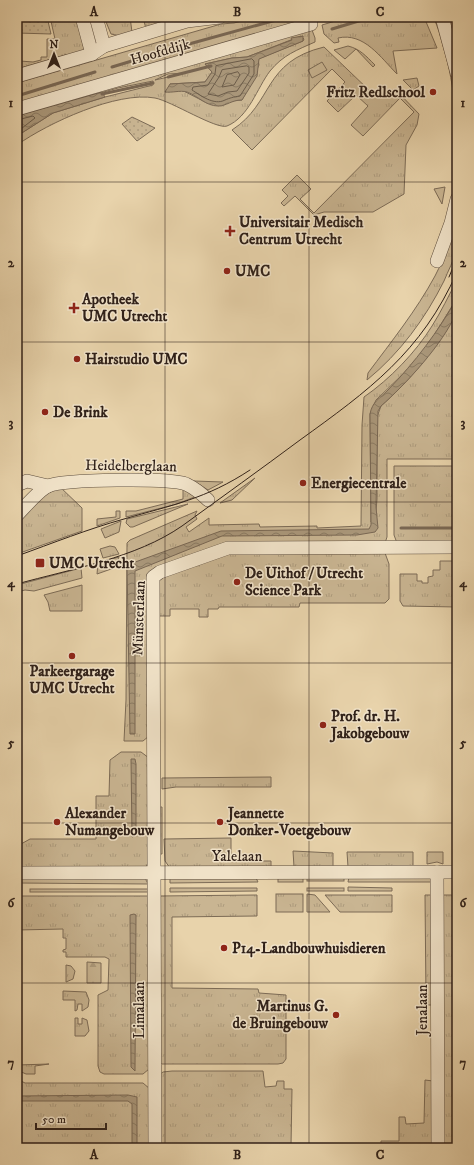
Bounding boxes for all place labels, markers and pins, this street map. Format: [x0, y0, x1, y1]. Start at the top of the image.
place label: Fritz Redlschool [326, 83, 425, 102]
marker: Fritz Redlschool [428, 87, 438, 97]
place label: Universitair Medisch Centrum Utrecht [239, 213, 364, 249]
marker: Universitair Medisch Centrum Utrecht [224, 225, 236, 237]
place label: UMC [235, 262, 270, 281]
marker: UMC [222, 266, 232, 276]
place label: Apotheek UMC Utrecht [81, 290, 168, 326]
marker: Apotheek UMC Utrecht [69, 303, 79, 313]
place label: Hairstudio UMC [85, 350, 188, 369]
marker: Hairstudio UMC [72, 354, 82, 364]
place label: De Brink [53, 403, 108, 422]
marker: De Brink [40, 407, 50, 417]
place label: Energiecentrale [311, 474, 407, 493]
marker: Energiecentrale [298, 478, 308, 488]
place label: UMC Utrecht [49, 554, 135, 573]
marker: UMC Utrecht [34, 557, 46, 569]
place label: De Uithof / Utrecht Science Park [245, 564, 363, 600]
marker: De Uithof / Utrecht Science Park [232, 577, 242, 587]
marker: Parkeergarage UMC Utrecht [67, 651, 77, 661]
place label: Parkeergarage UMC Utrecht [29, 662, 115, 698]
place label: Prof. dr. H. Jakobgebouw [329, 707, 410, 743]
marker: Prof. dr. H. Jakobgebouw [318, 720, 328, 730]
place label: Alexander Numangebouw [64, 804, 155, 840]
place label: Jeannette Donker-Voetgebouw [226, 804, 352, 840]
marker: Alexander Numangebouw [52, 817, 62, 827]
marker: Jeannette Donker-Voetgebouw [215, 817, 225, 827]
place label: P14-Landbouwhuisdieren [232, 939, 386, 958]
marker: P14-Landbouwhuisdieren [219, 943, 229, 953]
place label: Martinus G. de Bruingebouw [233, 997, 328, 1033]
marker: Martinus G. de Bruingebouw [331, 1010, 341, 1020]

